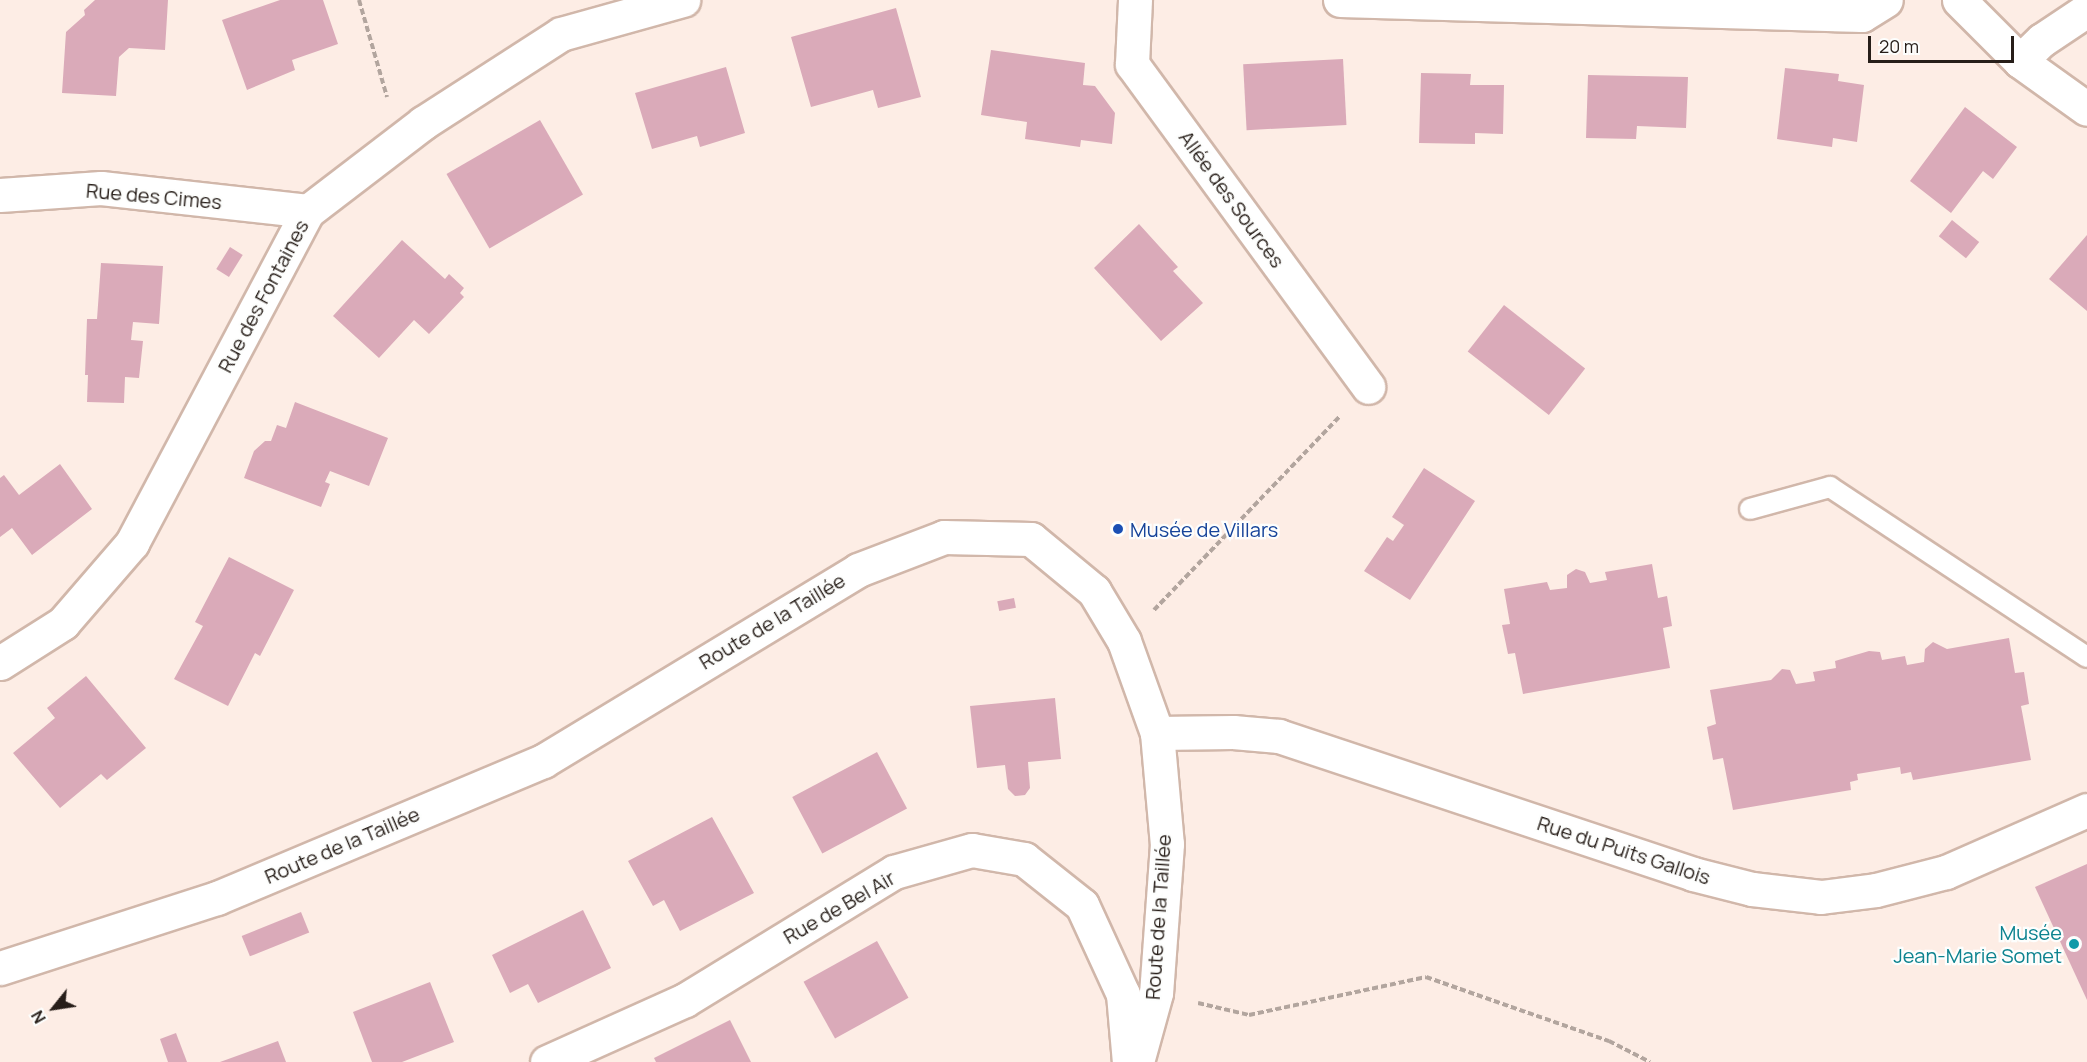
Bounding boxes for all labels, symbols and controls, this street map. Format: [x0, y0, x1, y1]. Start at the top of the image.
scale bar [1871, 24, 2016, 62]
text: 20 m [1879, 34, 1919, 58]
street label: Allée des Sources [1174, 126, 1290, 272]
street label: Rue des Cimes [85, 178, 223, 214]
street label: Rue des Fontaines [213, 216, 313, 376]
place label: Musée de Villars [1130, 517, 1278, 541]
marker: Musée de Villars [1111, 522, 1125, 536]
street label: Route de la Taillée [695, 568, 849, 674]
street label: Route de la Taillée [261, 802, 423, 888]
street label: Rue du Puits Gallois [1534, 811, 1714, 889]
street label: Route de la Taillée [1140, 833, 1176, 1001]
street label: Rue de Bel Air [779, 865, 899, 949]
place label: Musée Jean-Marie Somet [1894, 921, 2062, 968]
marker: Musée Jean-Marie Somet [2067, 937, 2081, 951]
north arrow [24, 978, 84, 1038]
text: N [26, 1007, 51, 1027]

